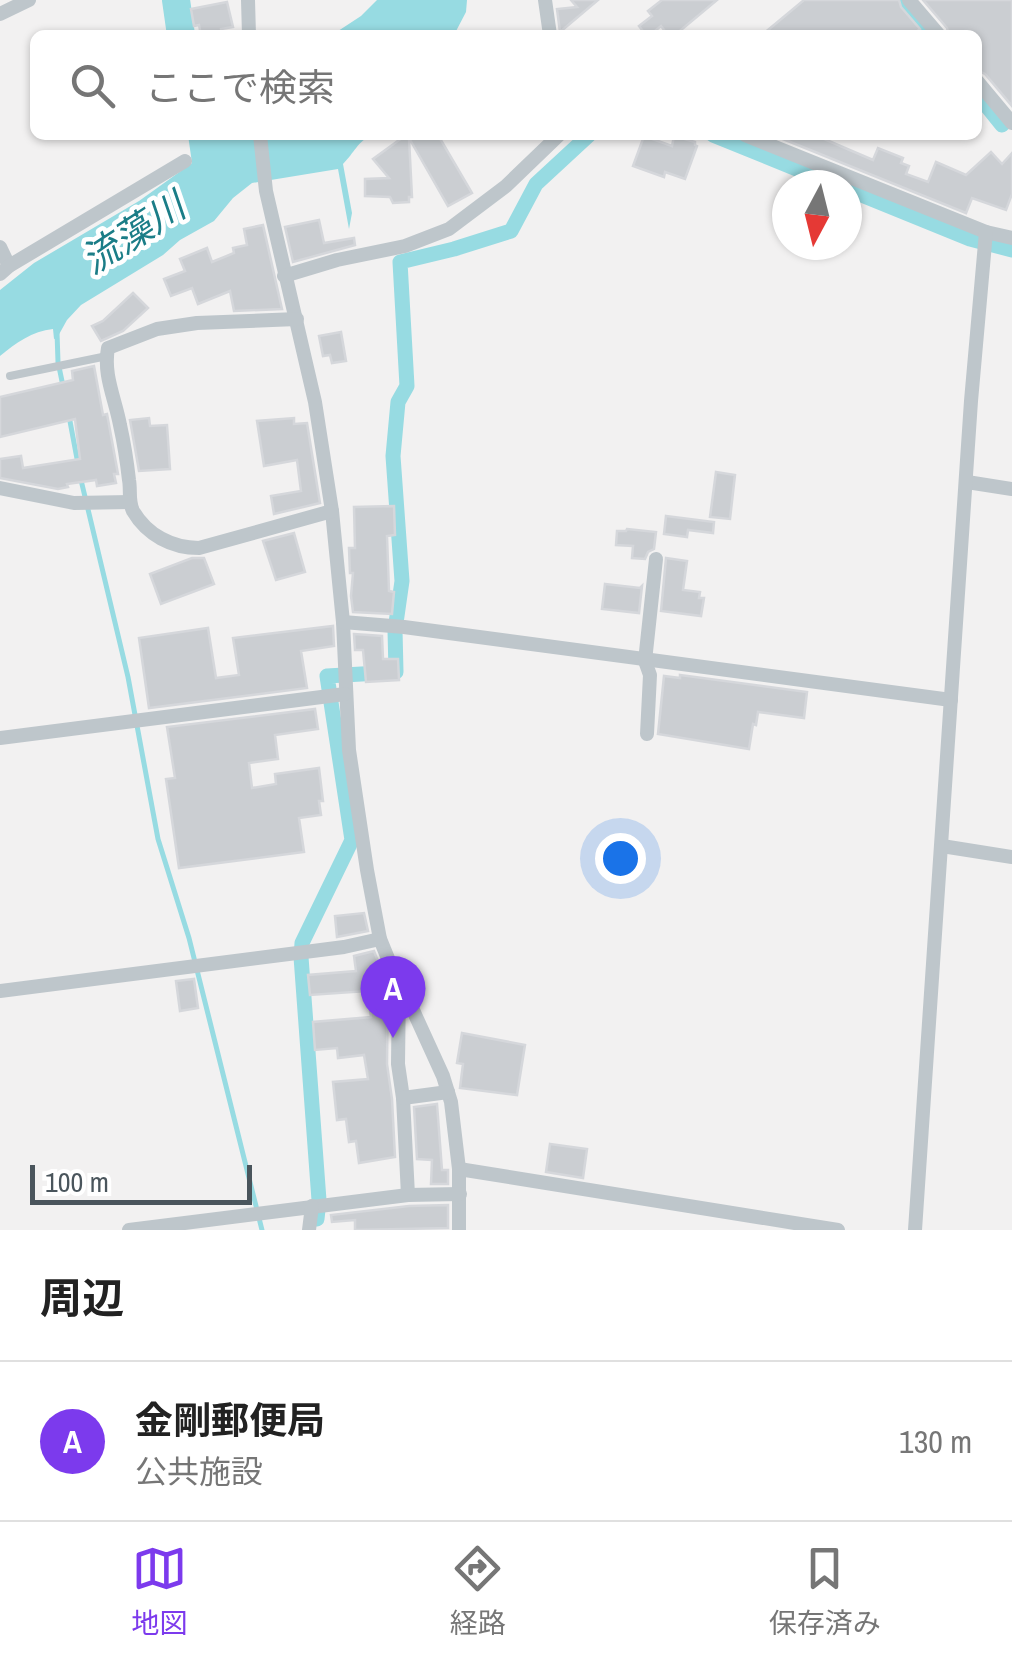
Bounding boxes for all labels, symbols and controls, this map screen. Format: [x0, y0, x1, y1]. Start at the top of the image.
search box [30, 30, 982, 140]
icon: search [65, 58, 120, 113]
text: ここで検索 [145, 62, 335, 113]
north arrow [772, 170, 862, 260]
water label: 流藻川 [71, 178, 198, 285]
your location [595, 833, 646, 884]
pin: A [360, 956, 426, 1038]
scale bar [30, 1160, 252, 1204]
text: 100 m [45, 1163, 109, 1201]
text: 周辺 [40, 1270, 124, 1326]
text: 金剛郵便局 [135, 1395, 325, 1446]
text: A [63, 1420, 82, 1463]
text: 130 m [899, 1420, 972, 1463]
text: 公共施設 [135, 1450, 263, 1493]
tab: 地図 [131, 1541, 187, 1642]
tab: 経路 [450, 1541, 506, 1642]
tab: 保存済み [769, 1541, 881, 1642]

